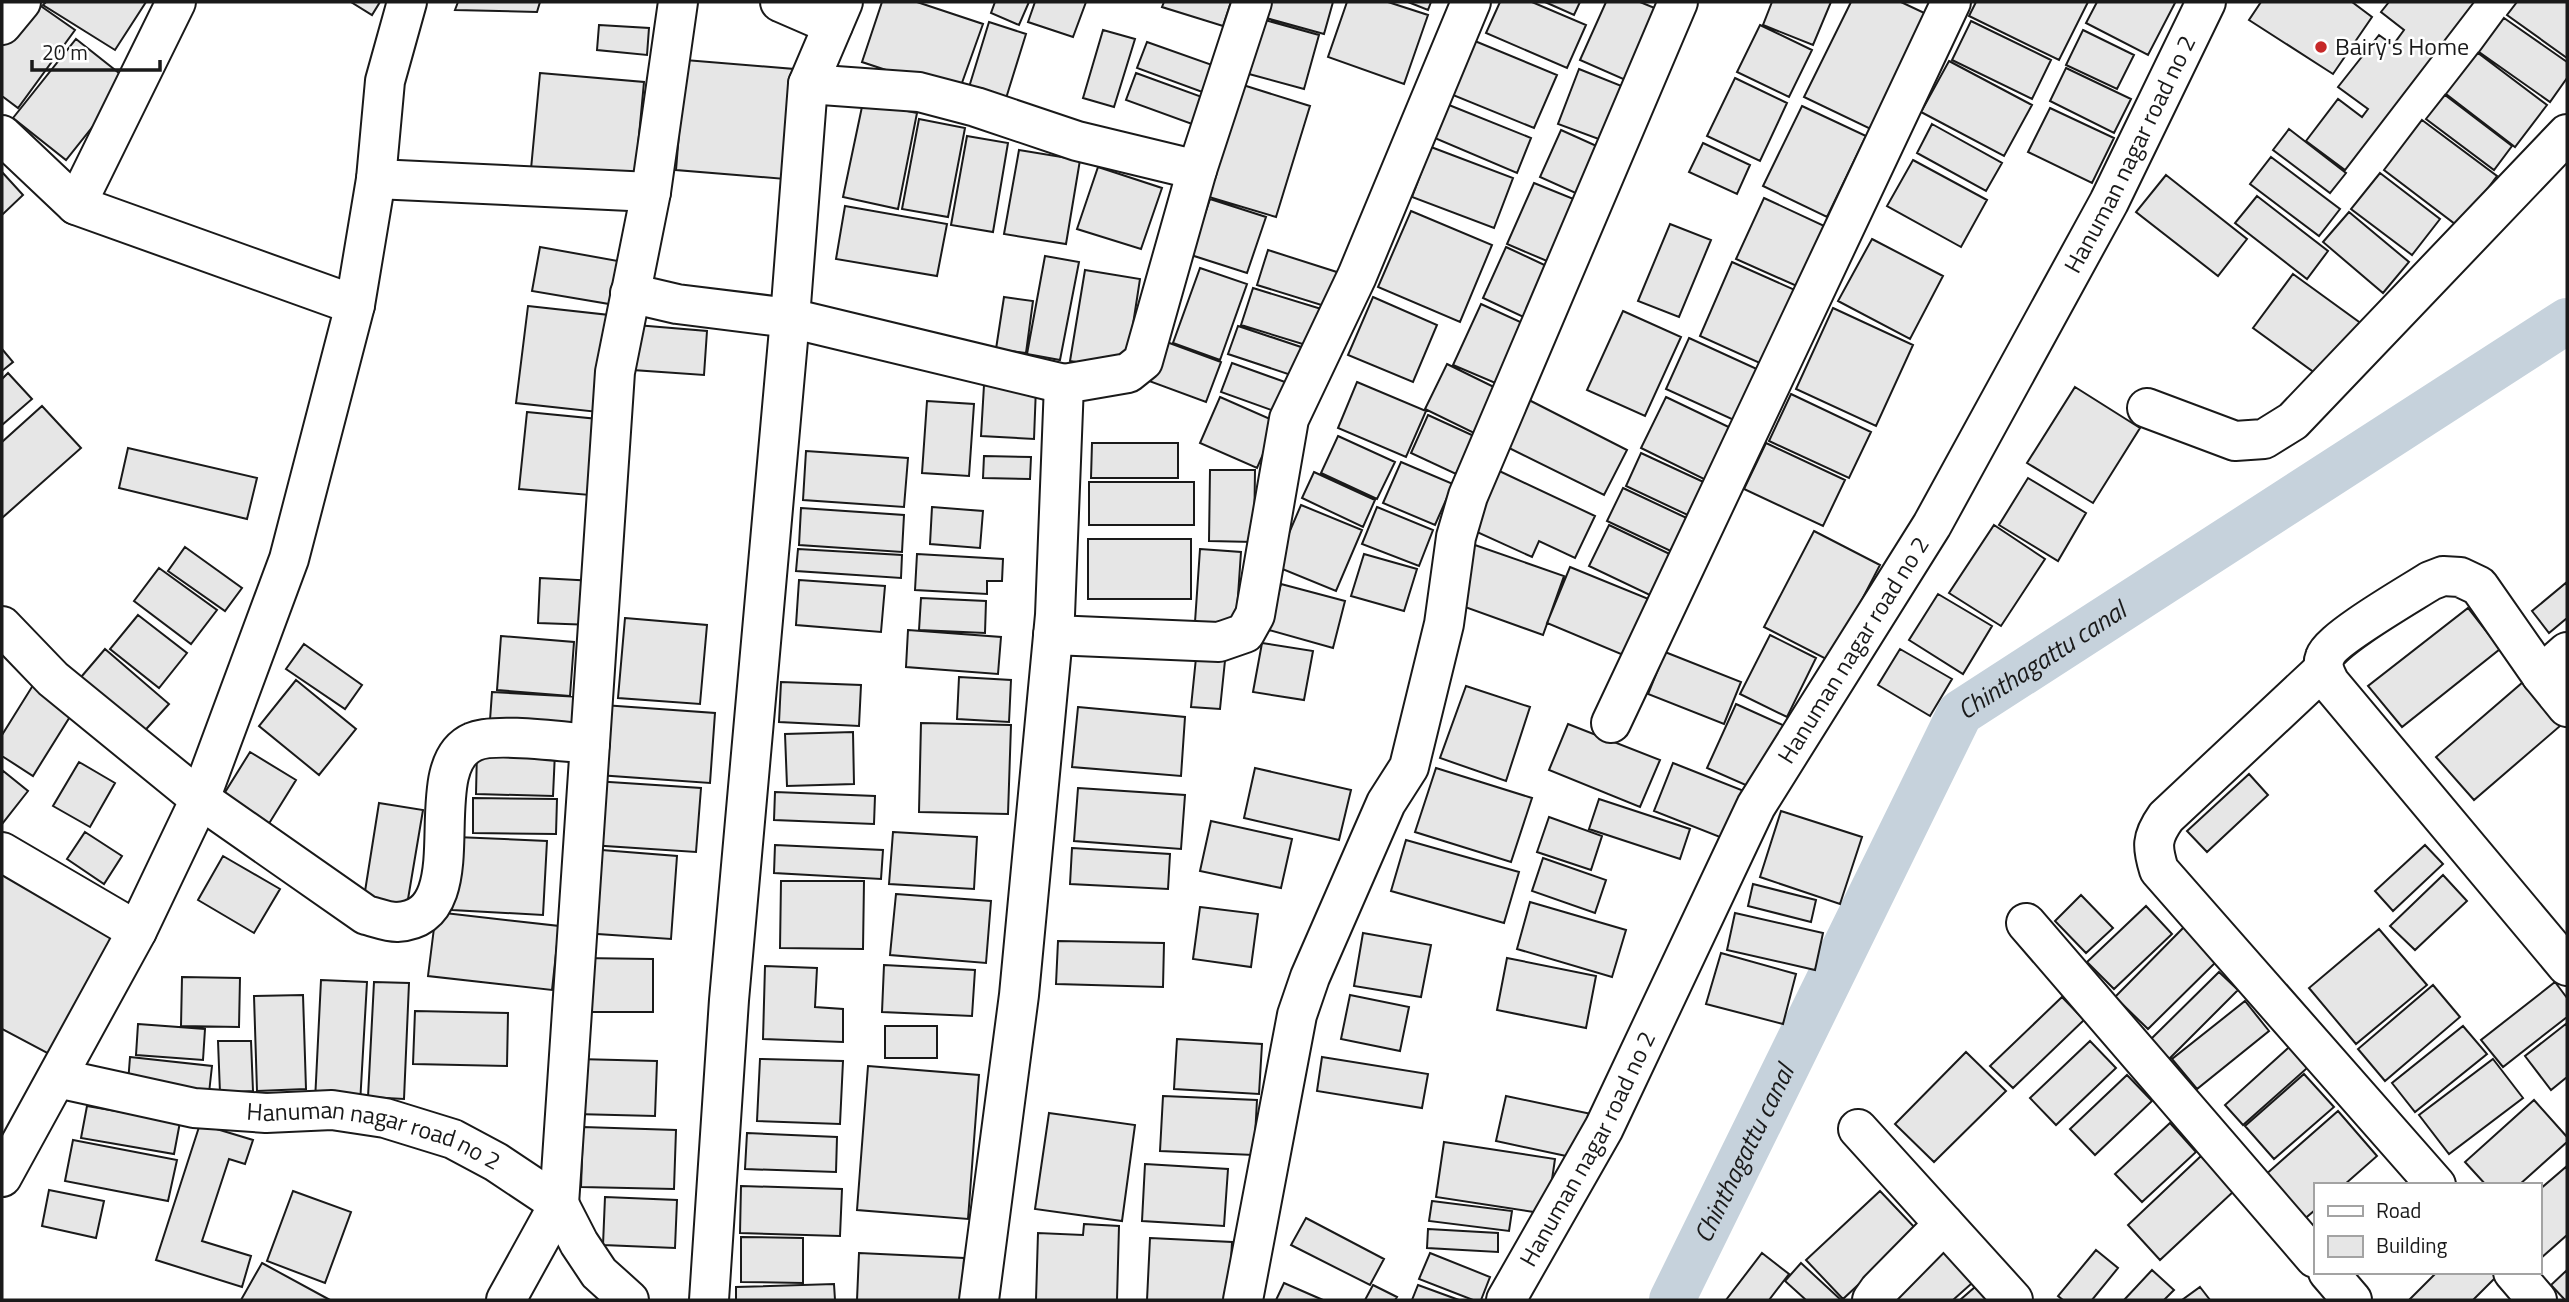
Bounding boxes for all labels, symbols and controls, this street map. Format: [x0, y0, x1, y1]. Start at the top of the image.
scale bar [32, 28, 159, 72]
place label: Bairy's Home [2335, 28, 2469, 64]
street label: Hanuman nagar road no 2 [2054, 29, 2204, 279]
text: 20 m [42, 36, 88, 68]
marker: Bairy's Home [2313, 39, 2329, 55]
street label: Hanuman nagar road no 2 [1768, 529, 1938, 770]
water label: Chinthagattu canal [1949, 589, 2136, 729]
street label: Hanuman nagar road no 2 [1510, 1025, 1664, 1273]
water label: Chinthagattu canal [1683, 1055, 1805, 1249]
street label: Hanuman nagar road no 2 [245, 1091, 508, 1178]
legend [2314, 1183, 2541, 1274]
text: Road [2376, 1194, 2421, 1226]
text: Building [2376, 1229, 2448, 1261]

